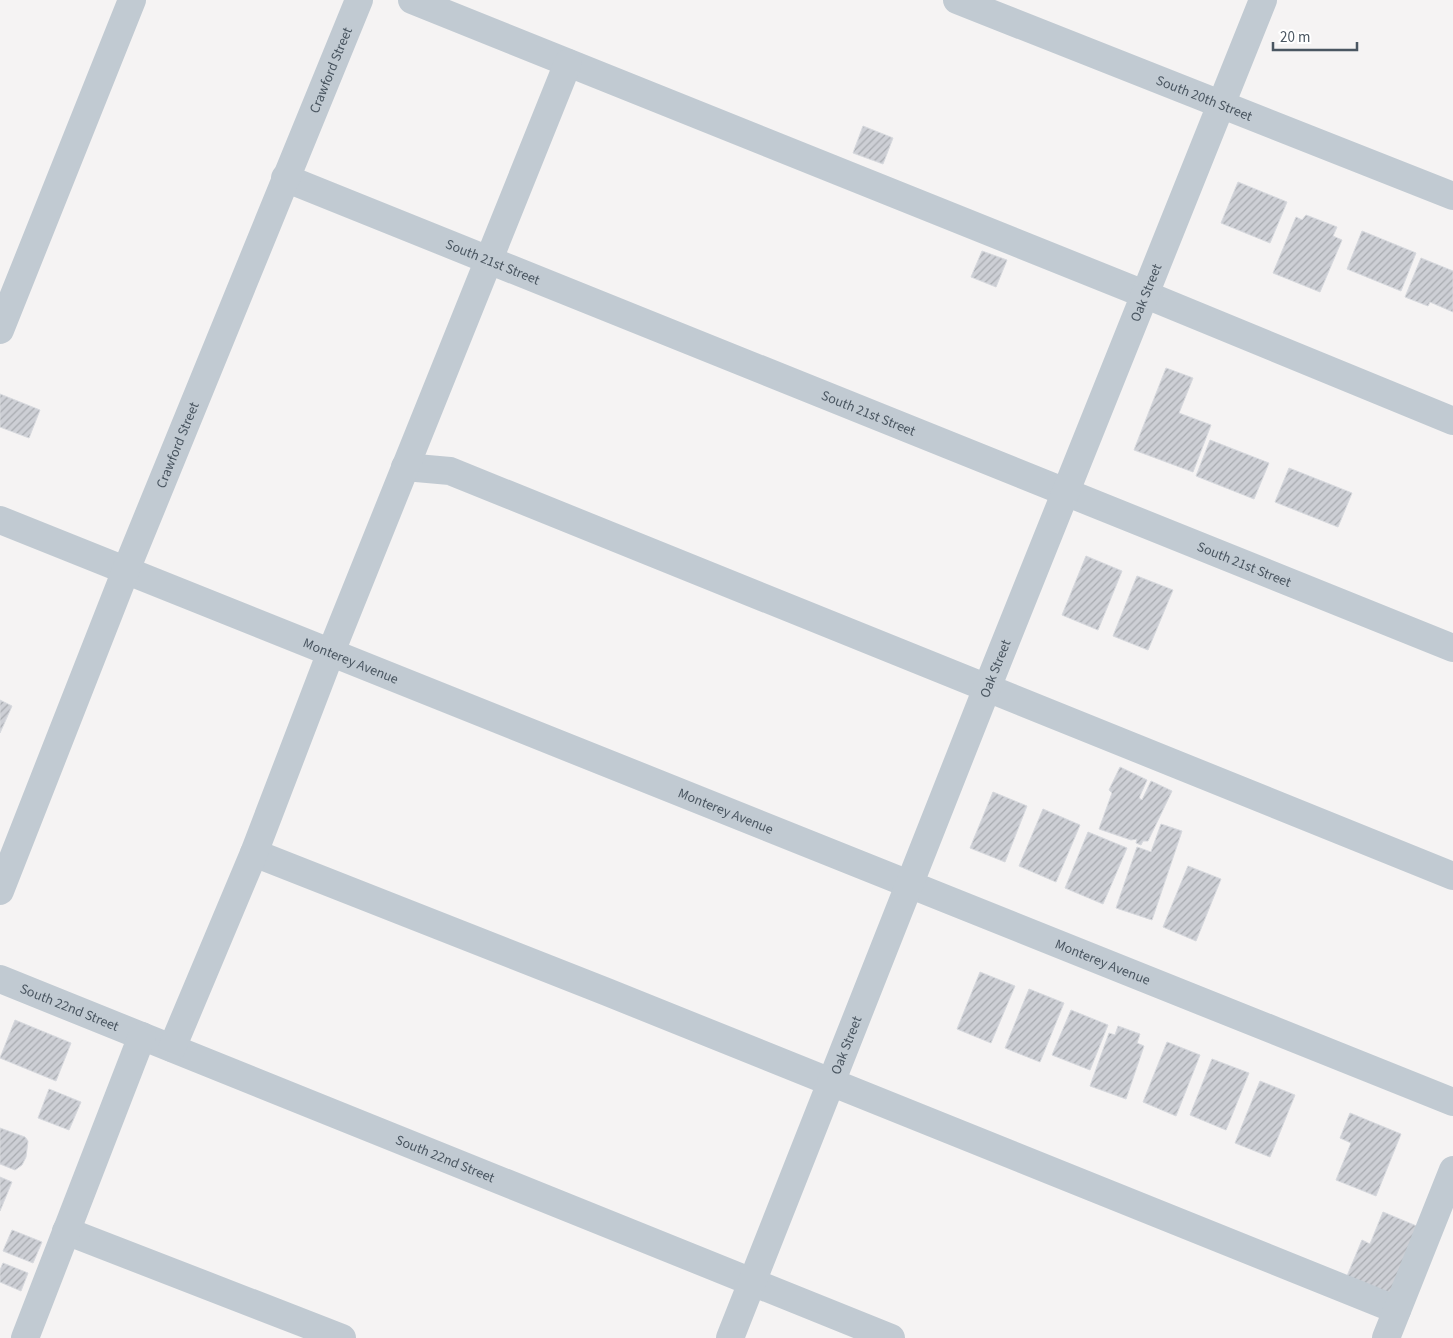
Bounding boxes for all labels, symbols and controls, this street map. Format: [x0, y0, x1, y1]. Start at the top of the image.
scale bar [1273, 20, 1357, 52]
street label: Crawford Street [305, 24, 358, 117]
text: 20 m [1280, 27, 1310, 48]
street label: South 20th Street [1153, 71, 1255, 127]
street label: South 21st Street [442, 235, 543, 291]
street label: Oak Street [1126, 261, 1167, 325]
street label: South 21st Street [818, 386, 919, 442]
street label: Crawford Street [151, 399, 205, 491]
street label: South 21st Street [1194, 537, 1294, 593]
street label: Monterey Avenue [300, 633, 401, 690]
street label: Oak Street [975, 636, 1017, 701]
street label: Monterey Avenue [675, 784, 776, 840]
street label: Monterey Avenue [1052, 935, 1153, 991]
street label: South 22nd Street [17, 979, 122, 1037]
street label: Oak Street [826, 1013, 867, 1078]
street label: South 22nd Street [392, 1130, 498, 1188]

